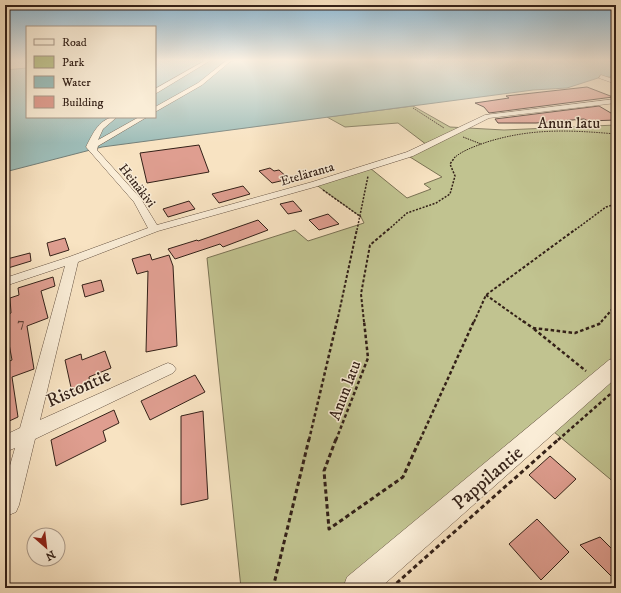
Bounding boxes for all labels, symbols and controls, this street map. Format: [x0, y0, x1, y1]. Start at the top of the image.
legend [26, 26, 156, 118]
text: Road [62, 35, 87, 50]
text: Park [62, 55, 84, 70]
text: Water [61, 75, 91, 90]
text: Building [62, 95, 103, 110]
street label: Anun latu [538, 113, 600, 133]
street label: Eteläranta [279, 159, 336, 189]
street label: Heinäkivi [115, 161, 159, 210]
house number: 7 [17, 314, 25, 332]
street label: Anun latu [324, 357, 366, 423]
street label: Ristontie [43, 364, 114, 413]
street label: Pappilantie [448, 441, 528, 515]
north arrow [26, 527, 66, 567]
text: N [43, 547, 57, 563]

